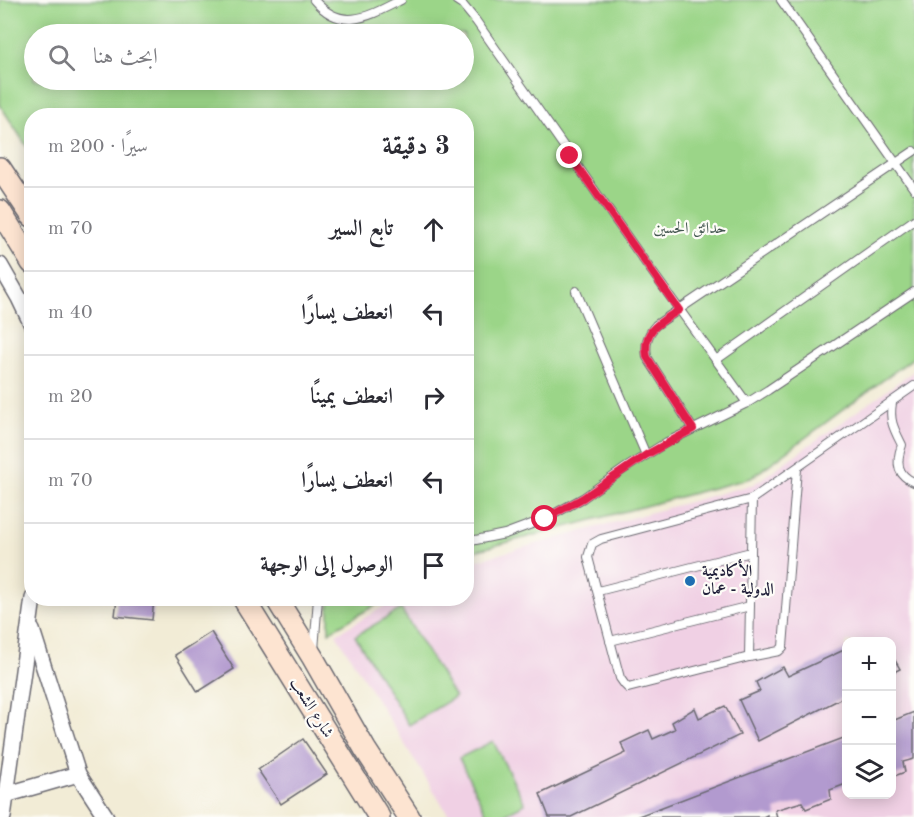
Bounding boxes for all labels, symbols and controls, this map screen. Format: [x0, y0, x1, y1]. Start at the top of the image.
search box [24, 24, 474, 90]
icon: search [45, 41, 78, 74]
text: ابحث هنا [93, 46, 158, 68]
text: 3 دقيقة [382, 134, 450, 160]
text: سيرًا · 200 m [48, 137, 148, 157]
route end [556, 142, 582, 168]
icon: ahead [417, 213, 450, 246]
text: تابع السير [329, 218, 393, 240]
text: 70 m [48, 219, 93, 239]
park label: حدائق الحسين [654, 221, 726, 238]
icon: left [417, 297, 450, 330]
text: انعطف يسارًا [301, 302, 393, 324]
text: 40 m [48, 303, 93, 323]
icon: right [417, 381, 450, 414]
text: انعطف يمينًا [310, 386, 393, 408]
text: 20 m [48, 387, 93, 407]
icon: left [417, 465, 450, 498]
text: انعطف يسارًا [301, 470, 393, 492]
text: 70 m [48, 471, 93, 491]
route start [531, 505, 557, 531]
icon: arrive [417, 549, 450, 582]
text: الوصول إلى الوجهة [260, 554, 393, 576]
place label: الأكاديمية الدولية - عمان [702, 559, 774, 598]
marker: الأكاديمية الدولية - عمان [683, 574, 697, 588]
map controls [842, 637, 896, 799]
button: + [842, 637, 896, 691]
street label: شارع الشعب [283, 675, 336, 743]
button: − [842, 691, 896, 745]
button: layers [842, 745, 896, 799]

